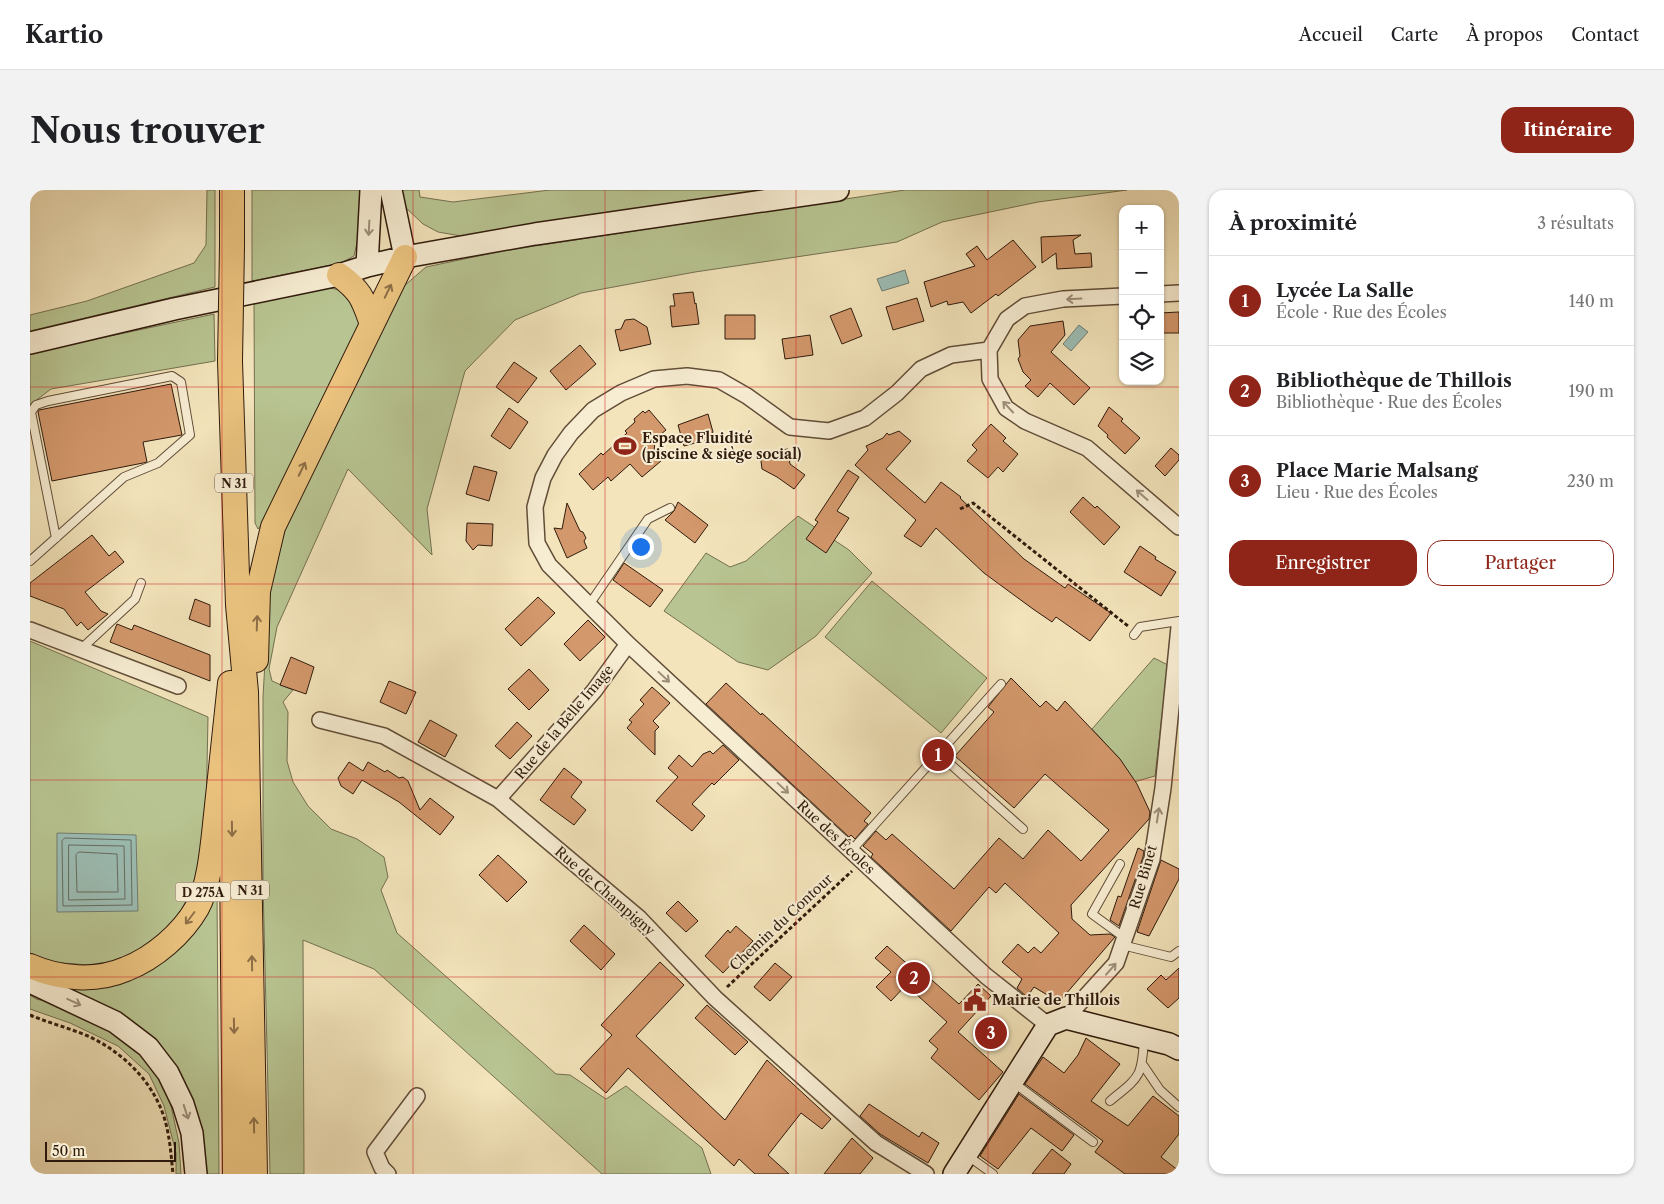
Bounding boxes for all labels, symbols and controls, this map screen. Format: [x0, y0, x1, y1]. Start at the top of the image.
text: Kartio [25, 20, 103, 49]
text: Accueil [1299, 24, 1363, 46]
text: Carte [1391, 24, 1438, 46]
text: À propos [1466, 24, 1543, 46]
text: Contact [1571, 24, 1639, 46]
button: Itinéraire [1501, 107, 1634, 153]
text: Nous trouver [30, 109, 265, 152]
map controls [1119, 205, 1164, 385]
button: + [1119, 205, 1164, 250]
text: À proximité [1229, 210, 1357, 235]
text: 3 résultats [1537, 213, 1614, 233]
one-way arrow [364, 220, 373, 236]
button: − [1119, 250, 1164, 295]
text: Lycée La Salle [1276, 279, 1414, 302]
one-way arrow [384, 284, 394, 299]
text: 1 [1241, 291, 1249, 311]
text: 140 m [1569, 291, 1614, 311]
one-way arrow [1066, 294, 1082, 303]
button: locate [1119, 295, 1164, 340]
text: École · Rue des Écoles [1276, 302, 1447, 322]
button: layers [1119, 340, 1164, 385]
text: Bibliothèque de Thillois [1276, 369, 1512, 392]
text: 2 [1240, 381, 1250, 401]
text: 190 m [1569, 381, 1614, 401]
text: Bibliothèque · Rue des Écoles [1276, 392, 1502, 412]
one-way arrow [1002, 401, 1014, 413]
place label: Espace Fluidité (piscine & siège social) [642, 429, 801, 463]
sports icon: Espace Fluidité (piscine & siège social) [612, 433, 638, 459]
text: Place Marie Malsang [1276, 459, 1478, 482]
one-way arrow [298, 462, 307, 477]
text: 3 [1240, 471, 1250, 491]
text: 230 m [1567, 471, 1614, 491]
road number: N 31 [215, 474, 253, 492]
text: Lieu · Rue des Écoles [1276, 482, 1438, 502]
one-way arrow [1136, 490, 1149, 501]
your location [628, 534, 654, 560]
button: Enregistrer [1229, 540, 1417, 586]
button: Partager [1427, 540, 1614, 586]
one-way arrow [252, 615, 262, 632]
street label: Rue de la Belle Image [511, 661, 617, 783]
one-way arrow [657, 671, 670, 683]
pin: 1 [922, 736, 954, 774]
one-way arrow [776, 782, 789, 794]
street label: Rue des Écoles [793, 796, 879, 878]
one-way arrow [1154, 807, 1164, 823]
one-way arrow [227, 820, 237, 837]
street label: Rue de Champigny [551, 843, 659, 940]
street label: Rue Binet [1125, 843, 1161, 911]
street label: Chemin du Contour [726, 870, 836, 974]
road number: N 31 [231, 880, 269, 900]
road number: D 275A [176, 882, 230, 902]
one-way arrow [184, 911, 195, 924]
one-way arrow [247, 955, 257, 972]
pin: 2 [898, 959, 930, 997]
one-way arrow [1105, 962, 1117, 975]
public building icon: Mairie de Thillois [962, 987, 988, 1013]
place label: Mairie de Thillois [992, 991, 1120, 1009]
one-way arrow [66, 998, 81, 1008]
pin: 3 [975, 1014, 1007, 1052]
one-way arrow [229, 1018, 239, 1034]
one-way arrow [181, 1104, 191, 1120]
one-way arrow [249, 1118, 259, 1134]
scale bar [45, 1139, 176, 1162]
text: 50 m [52, 1142, 85, 1160]

